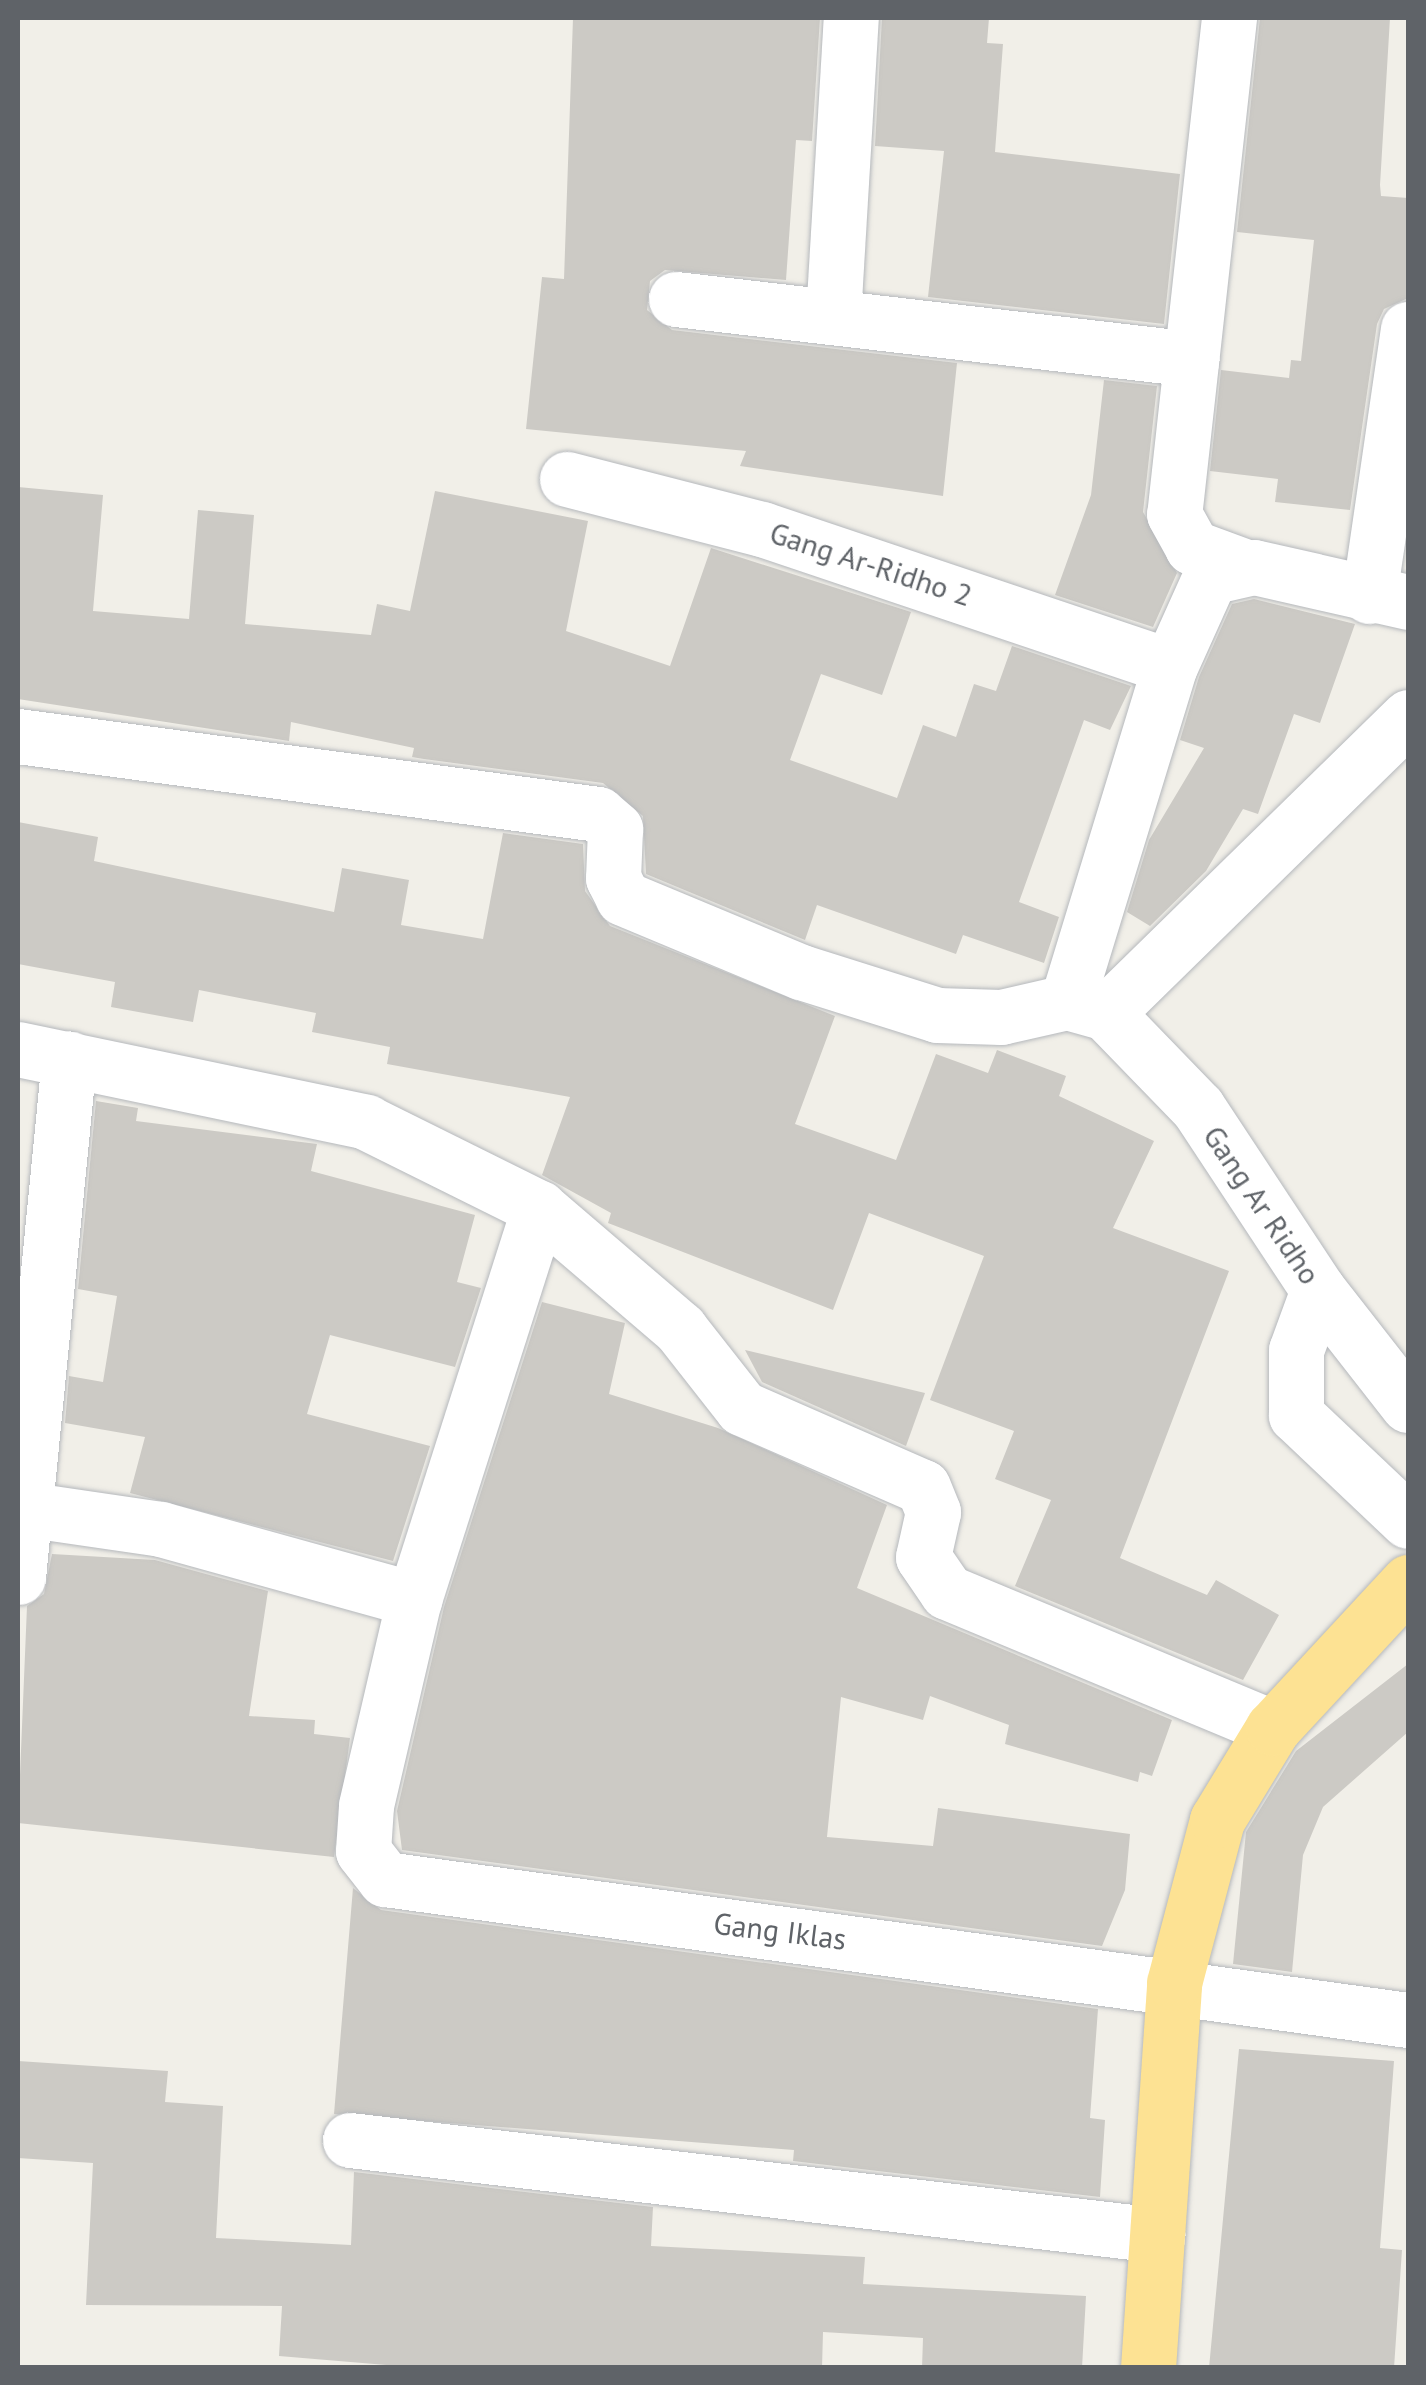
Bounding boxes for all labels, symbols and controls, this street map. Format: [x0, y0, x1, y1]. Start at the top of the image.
street label: Gang Ar-Ridho 2 [765, 514, 977, 614]
street label: Gang Ar Ridho [1196, 1119, 1328, 1291]
street label: Gang Iklas [712, 1905, 848, 1957]

